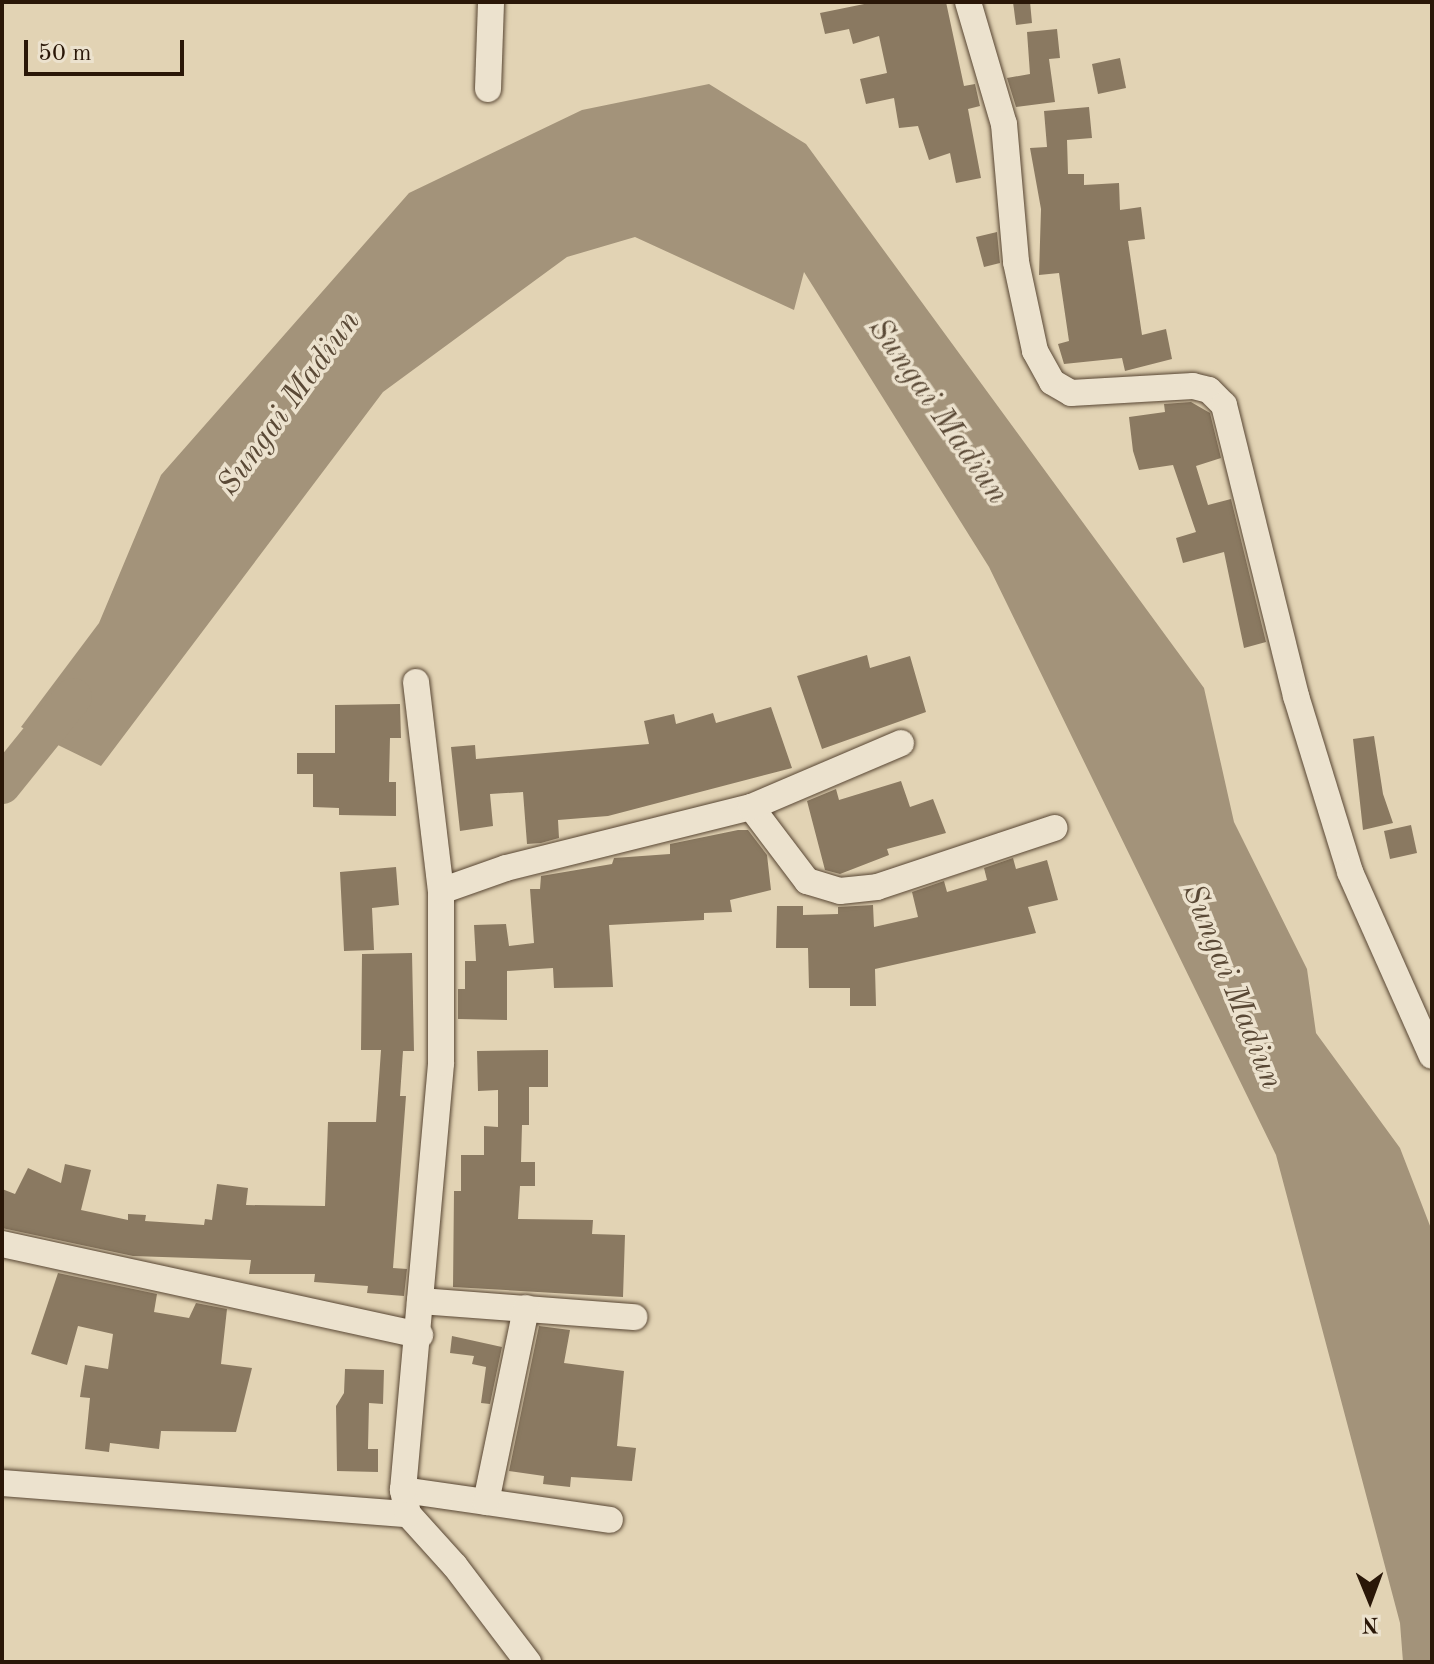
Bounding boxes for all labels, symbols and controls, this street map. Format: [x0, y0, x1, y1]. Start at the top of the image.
scale bar [28, 24, 188, 74]
text: 50 m [38, 42, 92, 66]
water label: Sungai Madiun [210, 304, 370, 504]
water label: Sungai Madiun [859, 311, 1015, 513]
water label: Sungai Madiun [1172, 878, 1290, 1096]
north arrow [1330, 1560, 1410, 1640]
text: N [1362, 1613, 1379, 1635]

